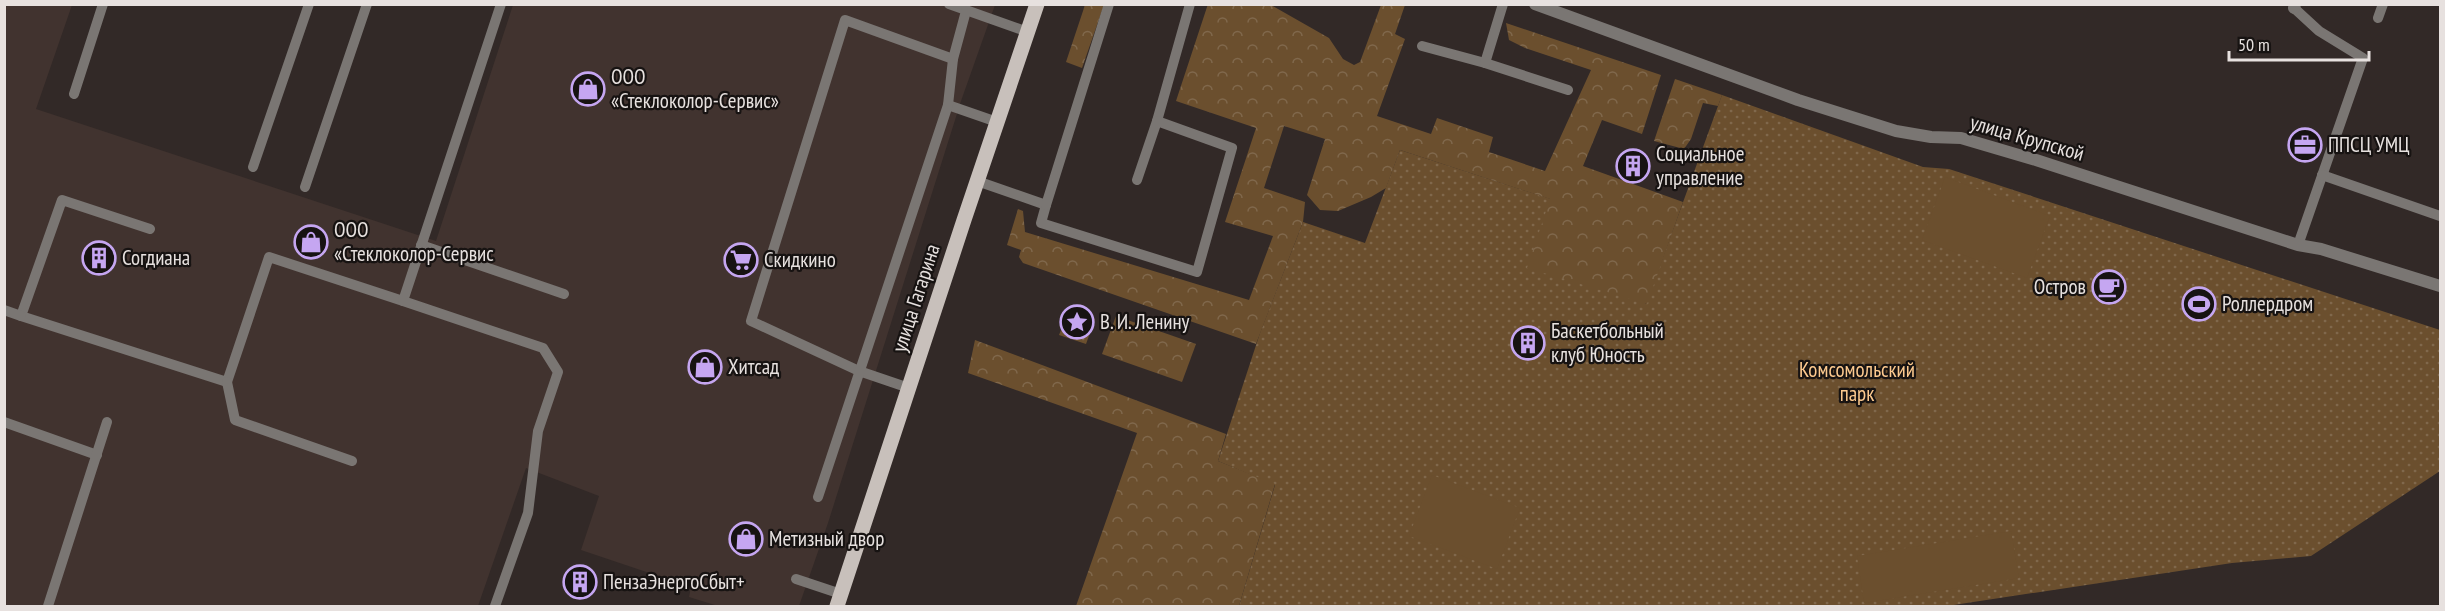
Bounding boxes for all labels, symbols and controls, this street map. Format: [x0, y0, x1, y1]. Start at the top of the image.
scale bar [2229, 24, 2368, 62]
text: 50 m [2238, 33, 2270, 56]
place label: ООО «Стеклоколор-Сервис» [611, 63, 779, 114]
shop icon: ООО «Стеклоколор-Сервис» [570, 71, 606, 107]
street label: улица Крупской [1967, 108, 2087, 167]
office icon: ППСЦ УМЦ [2287, 127, 2323, 163]
place label: ППСЦ УМЦ [2328, 131, 2410, 158]
place label: Социальное управление [1656, 140, 1744, 191]
building icon: Социальное управление [1615, 148, 1651, 184]
place label: ООО «Стеклоколор-Сервис [334, 216, 494, 267]
shop icon: ООО «Стеклоколор-Сервис [293, 224, 329, 260]
building icon: Согдиана [81, 240, 117, 276]
street label: улица Гагарина [885, 240, 946, 355]
supermarket icon: Скидкино [723, 242, 759, 278]
place label: Согдиана [122, 244, 190, 271]
place label: Скидкино [764, 246, 836, 273]
cafe icon: Остров [2091, 269, 2127, 305]
place label: Остров [2034, 273, 2086, 300]
sports icon: Роллердром [2181, 286, 2217, 322]
place label: Роллердром [2222, 290, 2313, 317]
place icon: В. И. Ленину [1059, 304, 1095, 340]
place label: В. И. Ленину [1100, 308, 1190, 335]
place label: Баскетбольный клуб Юность [1551, 317, 1664, 368]
building icon: Баскетбольный клуб Юность [1510, 325, 1546, 361]
shop icon: Хитсад [687, 349, 723, 385]
place label: Хитсад [728, 353, 779, 380]
park label: Комсомольский парк [1799, 356, 1915, 407]
shop icon: Метизный двор [728, 521, 764, 557]
place label: Метизный двор [769, 525, 884, 552]
building icon: ПензаЭнергоСбыт+ [562, 564, 598, 600]
place label: ПензаЭнергоСбыт+ [603, 568, 745, 595]

